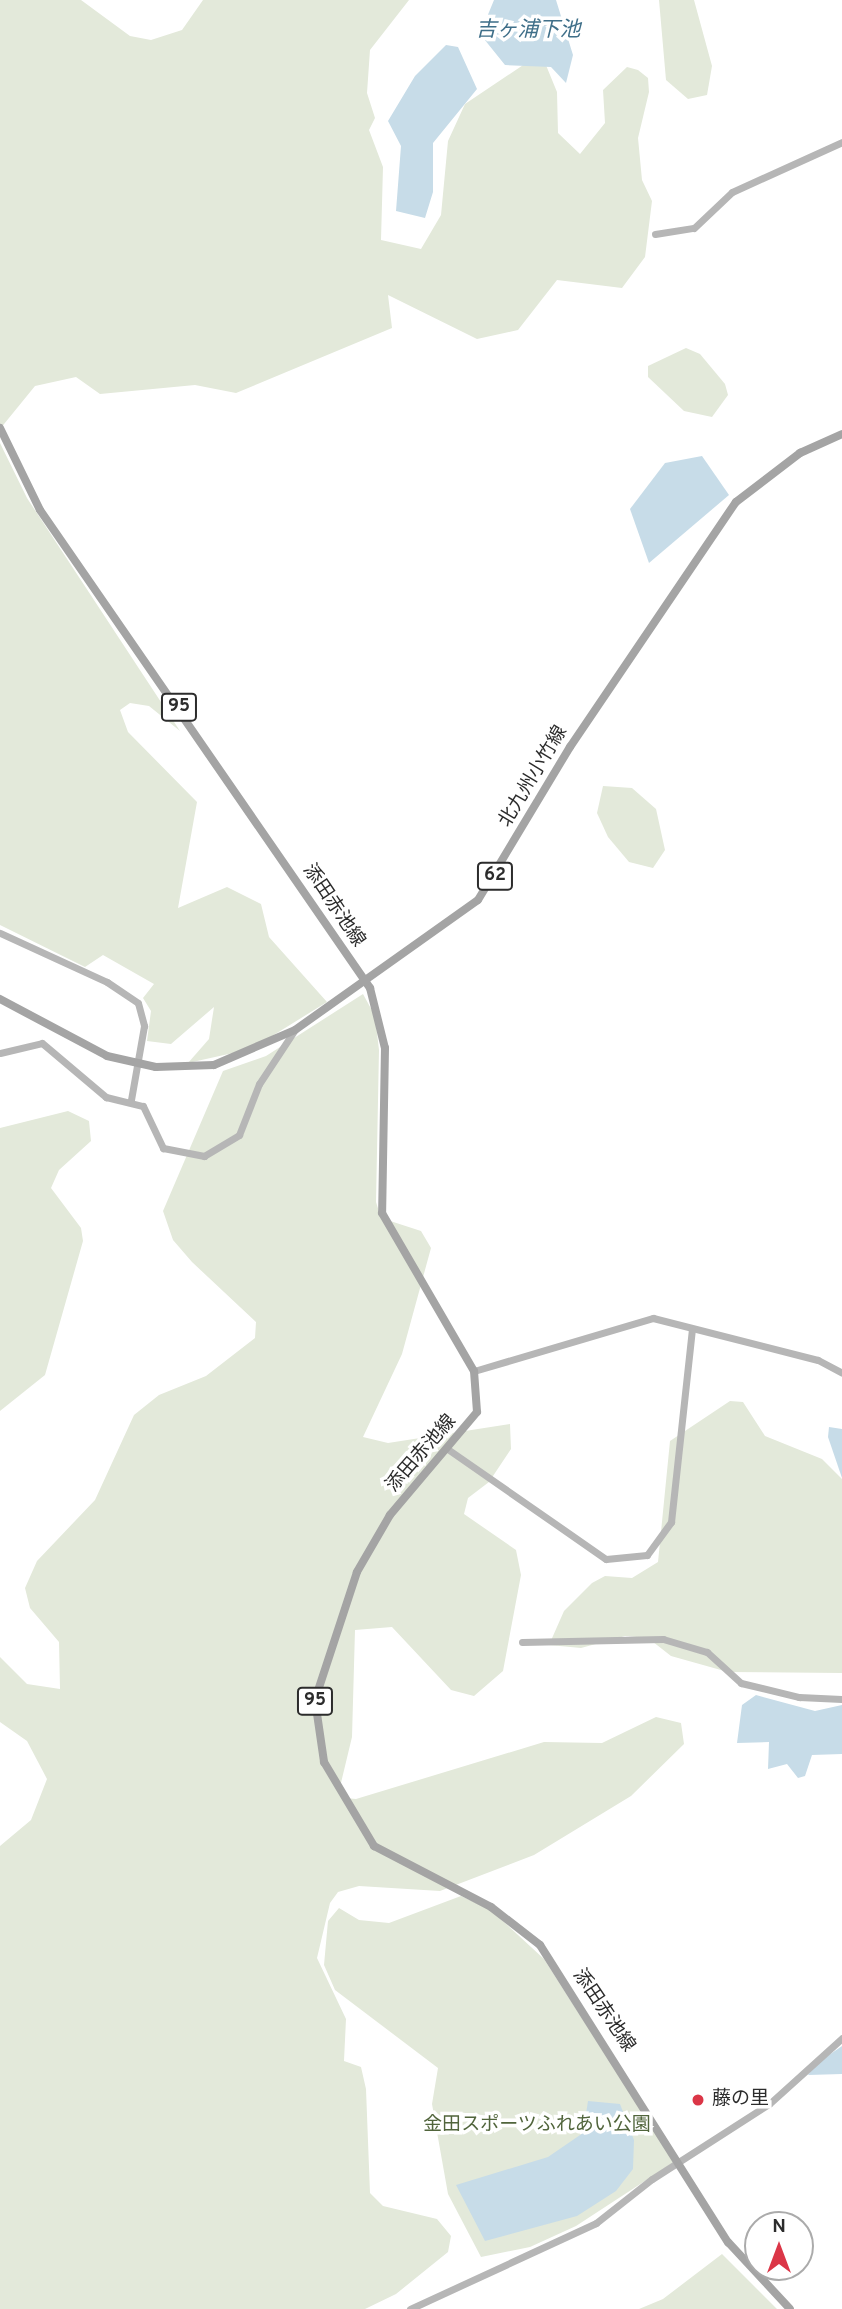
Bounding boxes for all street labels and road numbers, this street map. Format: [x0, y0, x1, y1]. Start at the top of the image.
road number: 95 [160, 692, 198, 722]
street label: 北九州小竹線 [495, 722, 573, 832]
street label: 添田赤池線 [297, 860, 369, 952]
road number: 62 [476, 862, 514, 890]
street label: 添田赤池線 [382, 1411, 462, 1497]
road number: 95 [296, 1686, 334, 1716]
street label: 添田赤池線 [567, 1965, 639, 2057]

